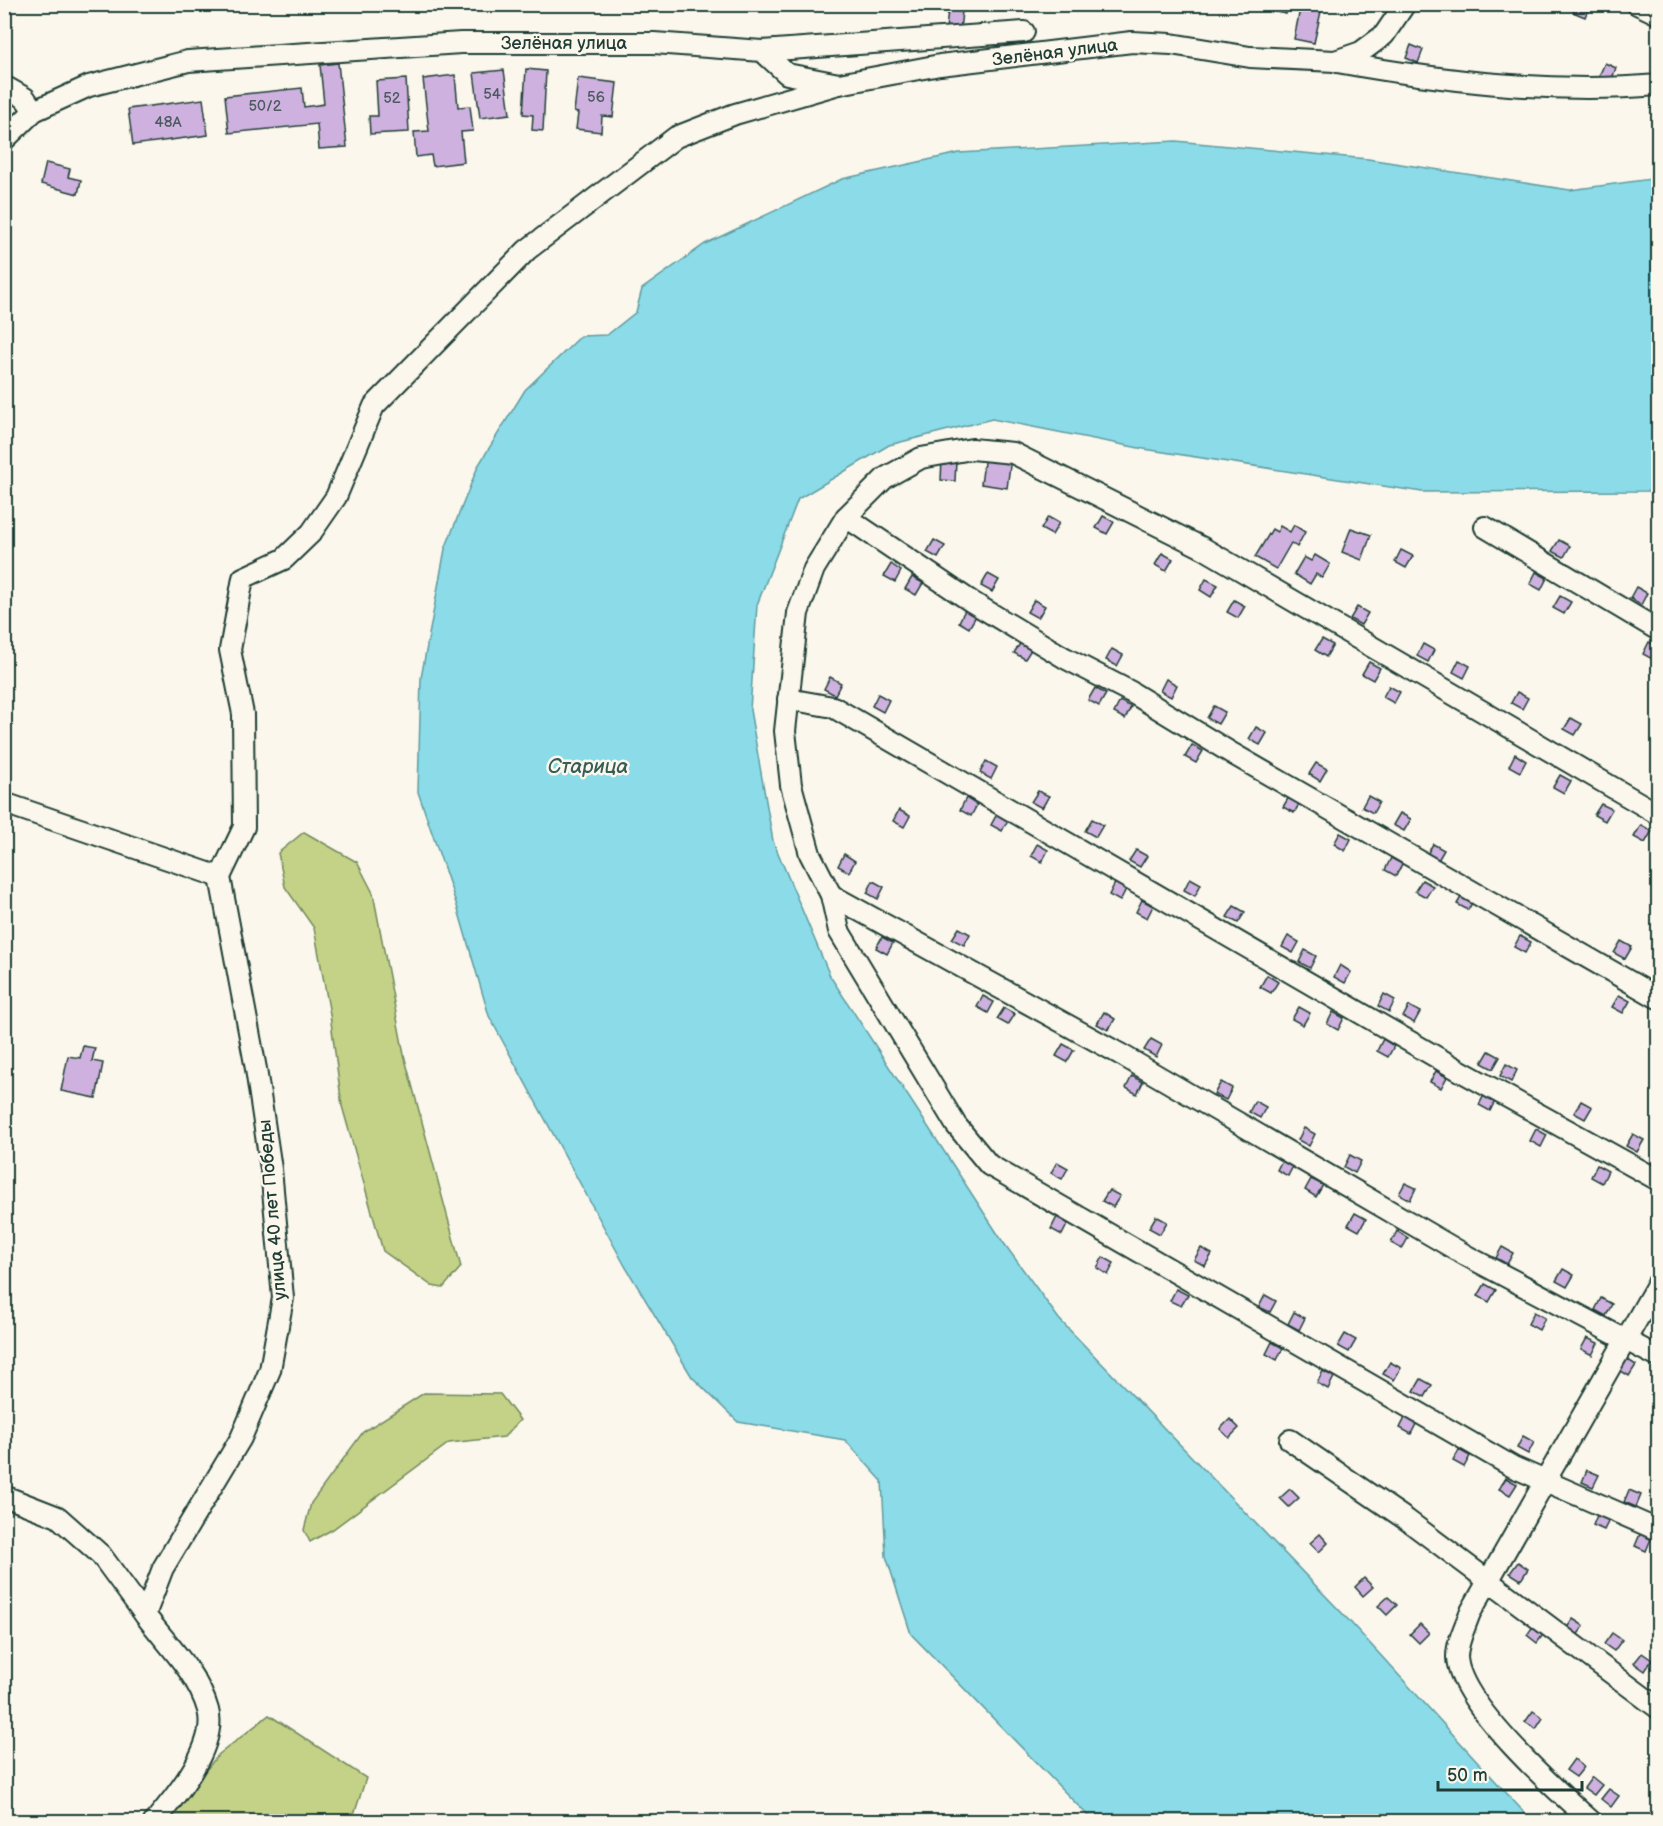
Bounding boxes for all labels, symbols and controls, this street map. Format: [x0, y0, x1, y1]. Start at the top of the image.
street label: Зелёная улица [501, 33, 627, 54]
street label: Зелёная улица [991, 34, 1119, 71]
house number: 54 [483, 85, 501, 104]
house number: 56 [587, 88, 605, 107]
house number: 52 [383, 89, 401, 108]
house number: 50/2 [248, 97, 282, 116]
house number: 48А [155, 113, 182, 132]
water label: Старица [548, 755, 628, 779]
street label: улица 40 лет Победы [254, 1119, 291, 1301]
scale bar [1438, 1754, 1582, 1792]
text: 50 m [1447, 1765, 1488, 1786]

